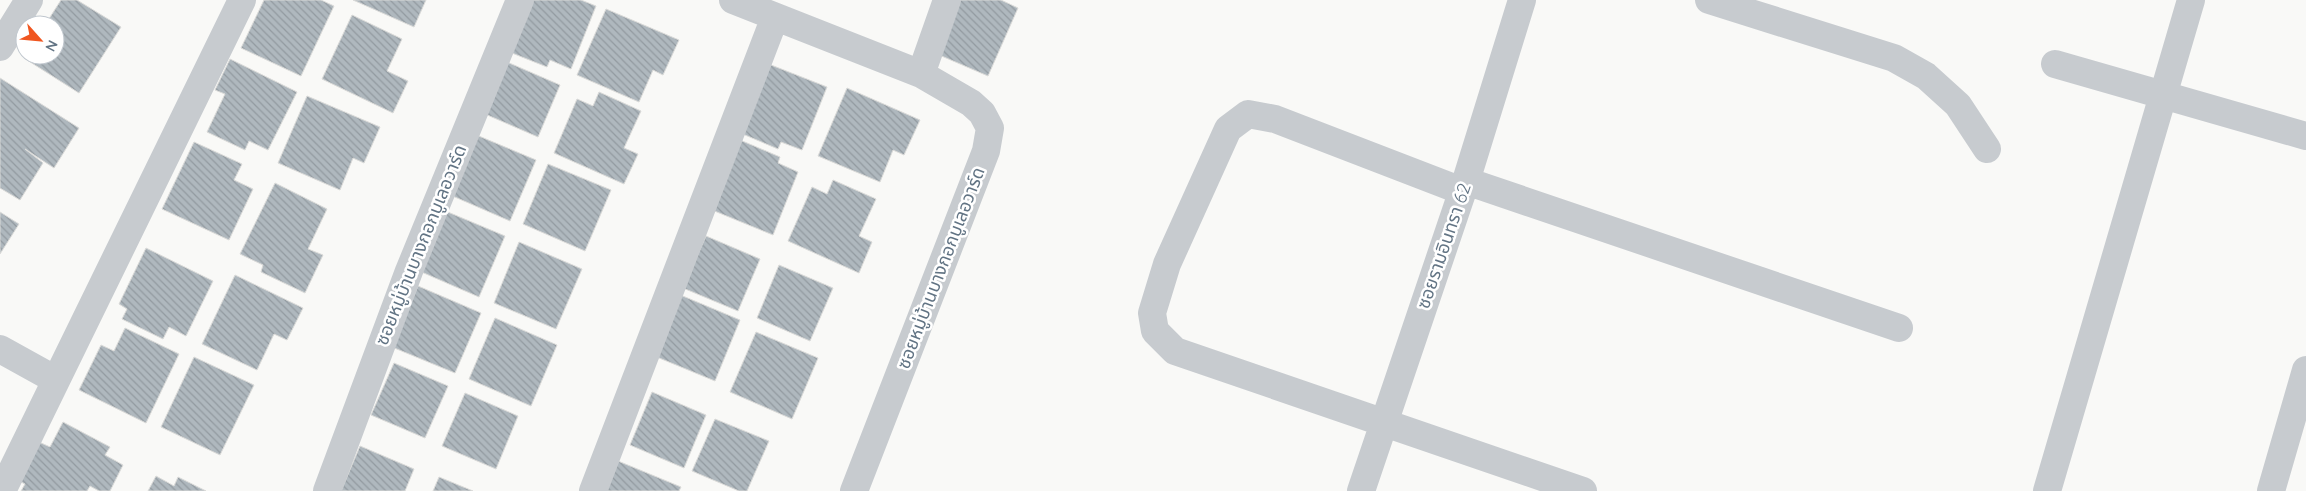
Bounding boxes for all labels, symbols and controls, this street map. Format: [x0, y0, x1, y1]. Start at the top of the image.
north arrow [15, 15, 65, 65]
text: N [41, 37, 62, 55]
street label: ซอยหมู่บ้านบางกอกบูเลอวาร์ด [370, 141, 472, 349]
street label: ซอยหมู่บ้านบางกอกบูเลอวาร์ด [891, 164, 991, 372]
street label: ซอยรามอินทรา 62 [1411, 180, 1476, 312]

